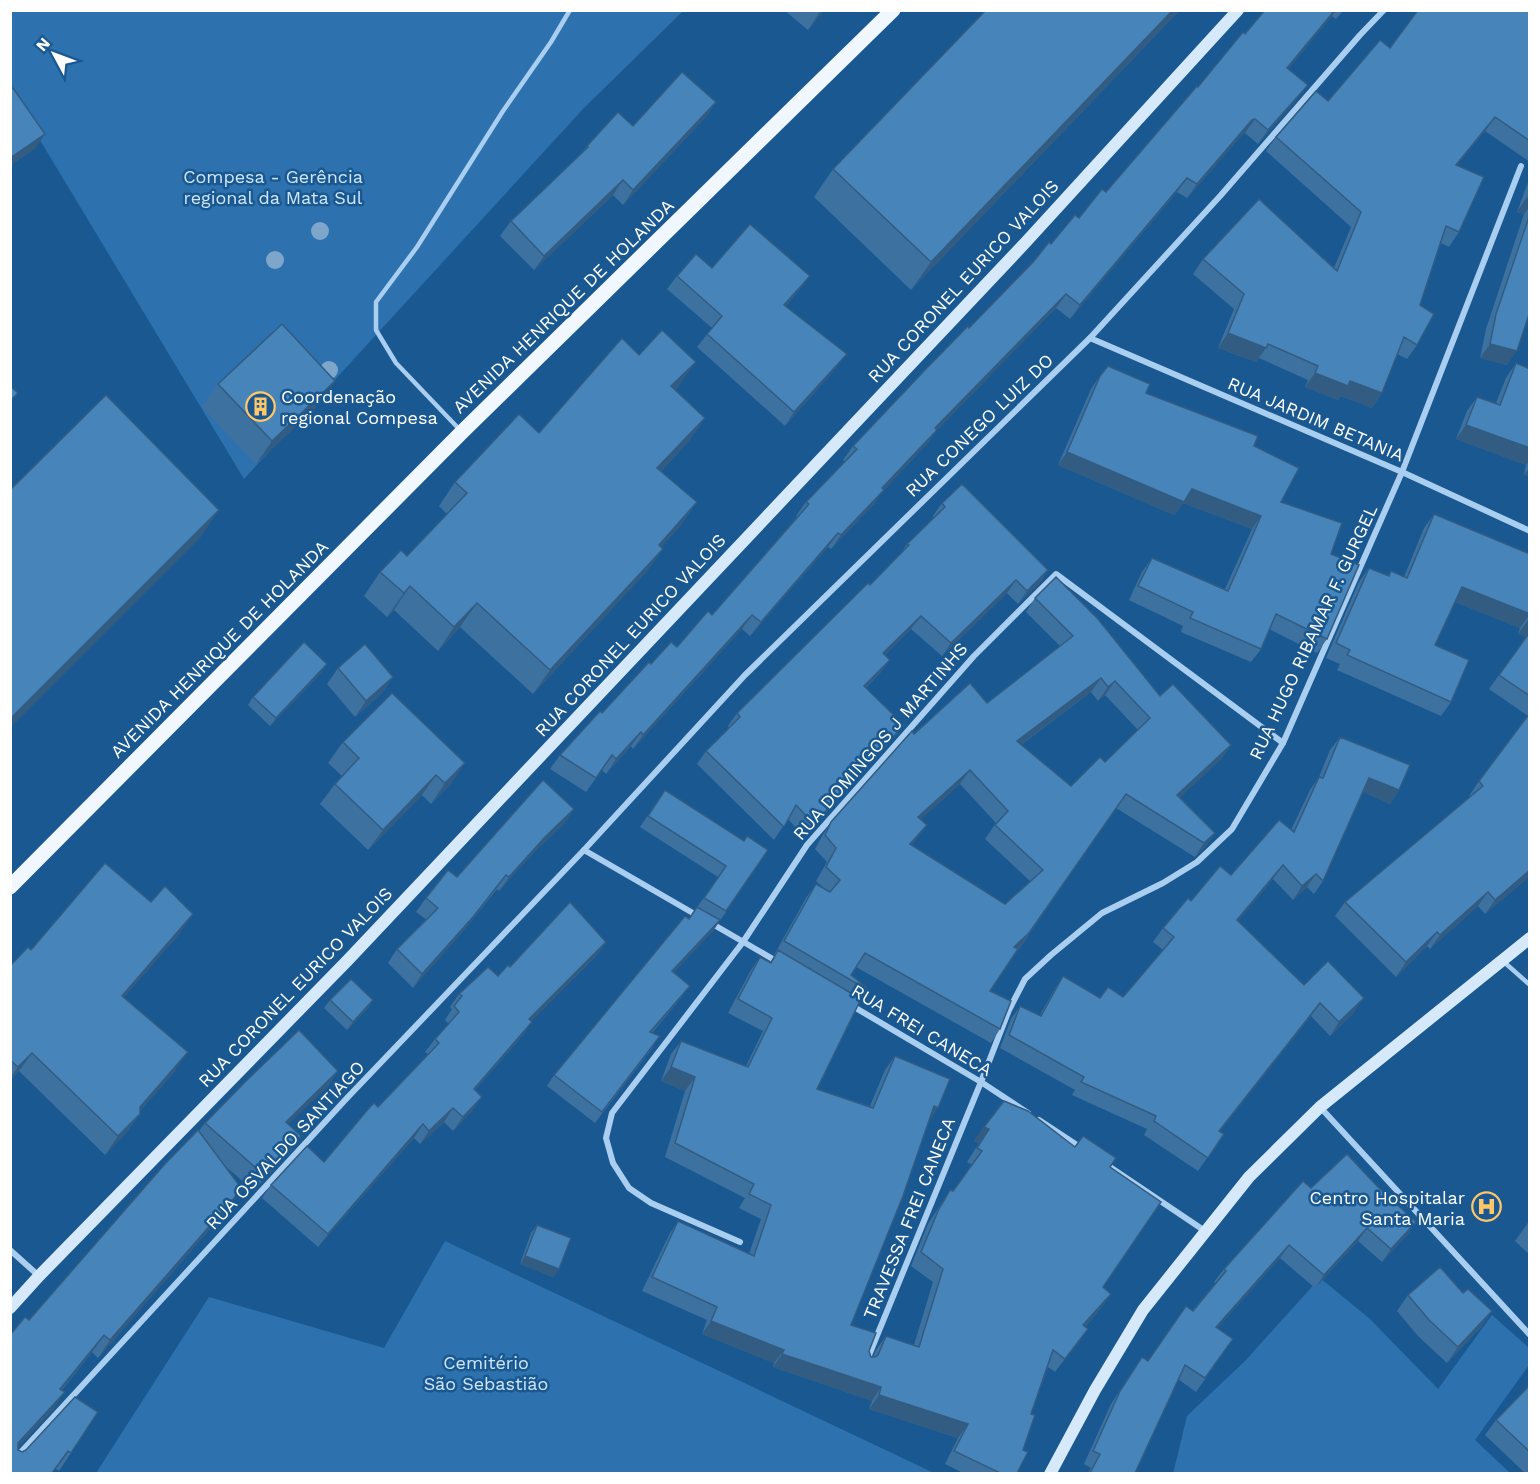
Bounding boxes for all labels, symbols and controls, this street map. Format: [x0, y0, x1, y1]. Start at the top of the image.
north arrow [24, 24, 84, 84]
text: N [32, 34, 54, 55]
park label: Compesa - Gerência regional da Mata Sul [183, 166, 363, 208]
street label: RUA CORONEL EURICO VALOIS [863, 175, 1063, 387]
street label: AVENIDA HENRIQUE DE HOLANDA [448, 195, 678, 417]
street label: RUA CONEGO LUIZ DO [901, 349, 1057, 501]
street label: RUA JARDIM BETANIA [1225, 372, 1407, 466]
place label: Coordenação regional Compesa [281, 386, 438, 428]
building icon: Coordenação regional Compesa [244, 390, 276, 422]
street label: RUA HUGO RIBAMAR F. GURGEL [1245, 501, 1382, 763]
street label: RUA CORONEL EURICO VALOIS [530, 529, 730, 741]
street label: AVENIDA HENRIQUE DE HOLANDA [106, 536, 332, 762]
street label: RUA DOMINGOS J MARTINHS [788, 638, 972, 844]
street label: RUA CORONEL EURICO VALOIS [194, 883, 396, 1091]
street label: RUA FREI CANECA [848, 980, 996, 1080]
street label: RUA OSVALDO SANTIAGO [201, 1056, 369, 1234]
street label: TRAVESSA FREI CANECA [859, 1114, 959, 1322]
place label: Centro Hospitalar Santa Maria [1310, 1187, 1465, 1229]
hospital icon: Centro Hospitalar Santa Maria [1470, 1191, 1502, 1223]
park label: Cemitério São Sebastião [424, 1352, 548, 1394]

